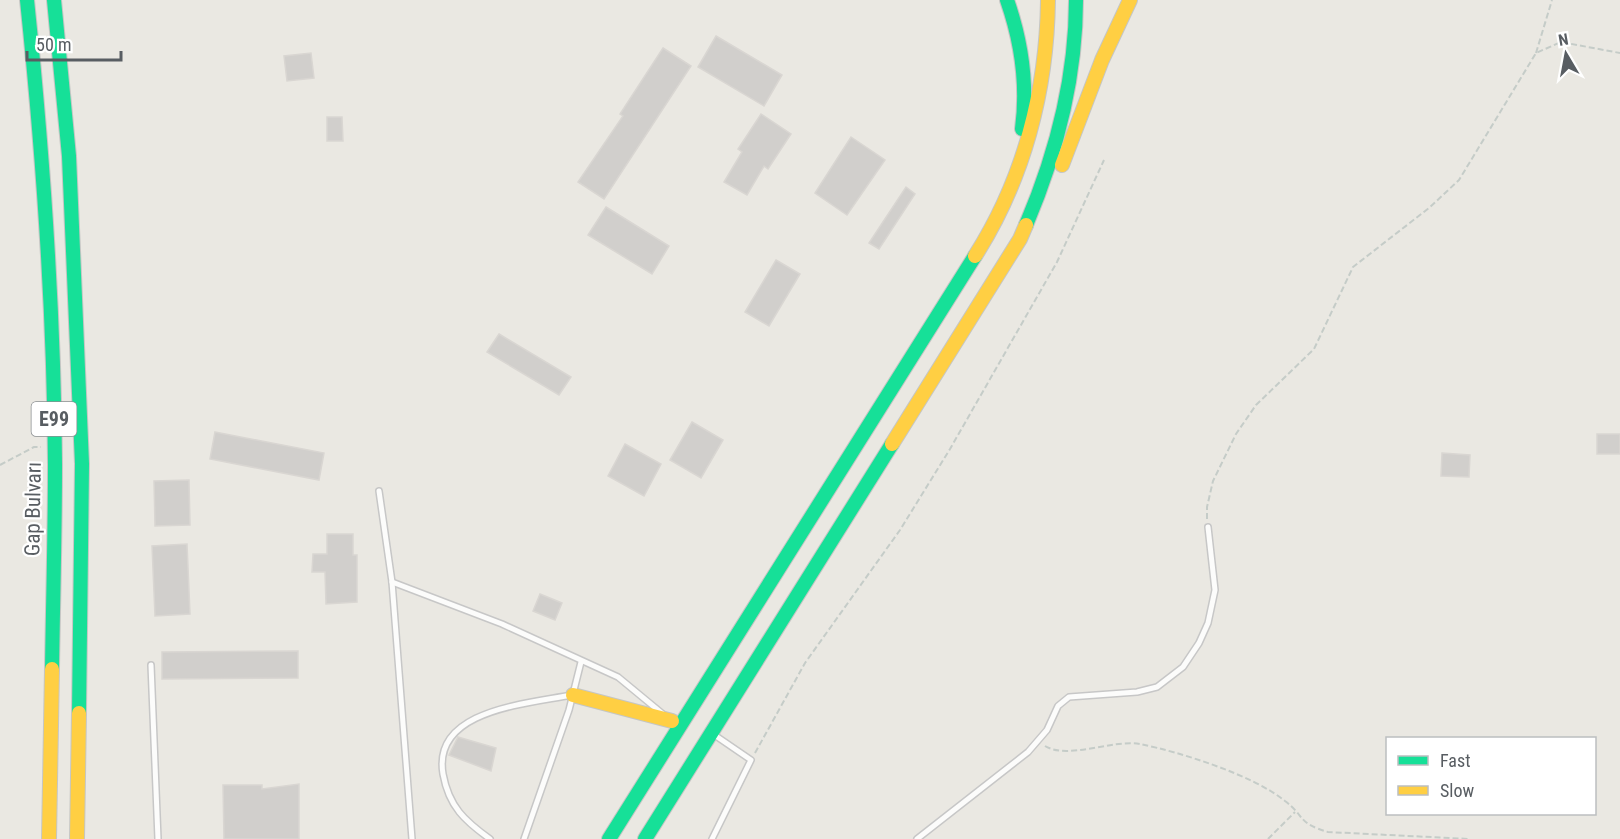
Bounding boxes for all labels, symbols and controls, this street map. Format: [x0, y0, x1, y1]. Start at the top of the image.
scale bar [27, 24, 122, 62]
north arrow [1536, 24, 1596, 84]
text: N [1557, 30, 1570, 50]
text: 50 m [36, 34, 71, 55]
road number: E99 [32, 402, 76, 436]
street label: Gap Bulvarı [20, 462, 46, 556]
legend [1386, 737, 1596, 815]
text: Fast [1440, 750, 1471, 771]
text: Slow [1440, 780, 1475, 801]

